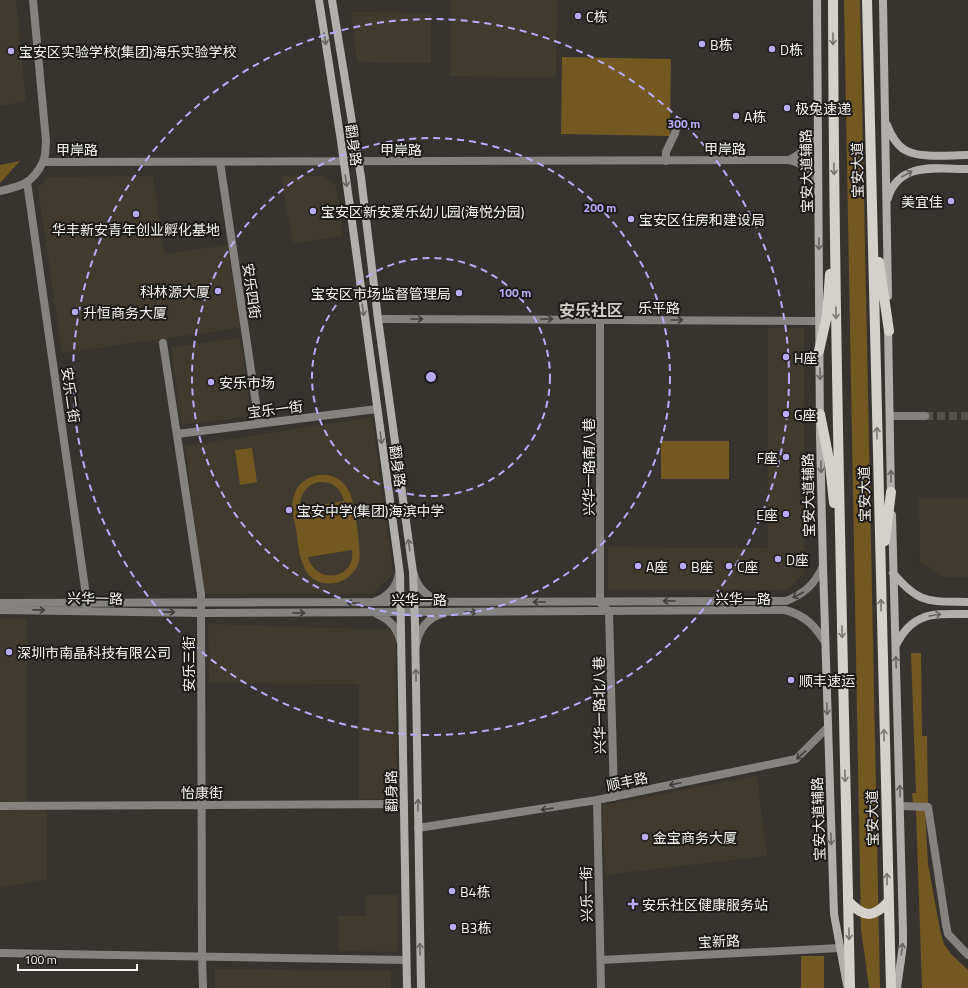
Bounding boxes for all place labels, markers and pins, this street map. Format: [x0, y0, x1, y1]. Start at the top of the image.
place label: C栋 [586, 6, 608, 27]
marker: C栋 [573, 11, 583, 21]
place label: B栋 [710, 34, 733, 55]
marker: B栋 [697, 39, 707, 49]
place label: D栋 [780, 39, 803, 60]
place label: 宝安区实验学校(集团)海乐实验学校 [19, 41, 236, 62]
marker: D栋 [767, 44, 777, 54]
marker: 宝安区实验学校(集团)海乐实验学校 [6, 46, 16, 56]
place label: 极兔速递 [795, 98, 851, 119]
marker: 极兔速递 [782, 103, 792, 113]
place label: A栋 [744, 106, 766, 127]
marker: A栋 [731, 111, 741, 121]
place label: 美宜佳 [901, 191, 943, 212]
marker: 美宜佳 [946, 196, 956, 206]
place label: 宝安区新安爱乐幼儿园(海悦分园) [321, 201, 524, 222]
marker: 宝安区新安爱乐幼儿园(海悦分园) [308, 206, 318, 216]
marker: 华丰新安青年创业孵化基地 [131, 209, 141, 219]
place label: 宝安区住房和建设局 [639, 209, 765, 230]
marker: 宝安区住房和建设局 [626, 214, 636, 224]
place label: 华丰新安青年创业孵化基地 [52, 219, 220, 240]
place label: 科林源大厦 [140, 281, 210, 302]
place label: 宝安区市场监督管理局 [311, 283, 451, 304]
marker: 科林源大厦 [213, 286, 223, 296]
marker: 宝安区市场监督管理局 [454, 288, 464, 298]
place label: 升恒商务大厦 [83, 302, 167, 323]
marker: 升恒商务大厦 [70, 307, 80, 317]
place label: H座 [794, 347, 817, 368]
marker: H座 [781, 352, 791, 362]
centre of rings [424, 370, 438, 384]
place label: 安乐市场 [219, 372, 275, 393]
marker: 安乐市场 [206, 377, 216, 387]
place label: G座 [794, 404, 817, 425]
marker: G座 [781, 409, 791, 419]
place label: F座 [757, 447, 778, 468]
marker: F座 [781, 452, 791, 462]
place label: 宝安中学(集团)海滨中学 [297, 500, 444, 521]
place label: E座 [756, 504, 778, 525]
marker: 宝安中学(集团)海滨中学 [284, 505, 294, 515]
marker: E座 [781, 509, 791, 519]
place label: D座 [786, 549, 809, 570]
marker: D座 [773, 554, 783, 564]
place label: A座 [646, 556, 668, 577]
place label: B座 [691, 556, 714, 577]
place label: C座 [737, 556, 759, 577]
marker: A座 [633, 561, 643, 571]
marker: B座 [678, 561, 688, 571]
marker: C座 [724, 561, 734, 571]
place label: 深圳市南晶科技有限公司 [17, 642, 171, 663]
marker: 深圳市南晶科技有限公司 [4, 647, 14, 657]
place label: 顺丰速运 [799, 670, 855, 691]
marker: 顺丰速运 [786, 675, 796, 685]
place label: 金宝商务大厦 [653, 827, 737, 848]
marker: 金宝商务大厦 [640, 832, 650, 842]
place label: B4栋 [460, 881, 490, 902]
marker: B4栋 [447, 886, 457, 896]
place label: 安乐社区健康服务站 [642, 894, 768, 915]
marker: 安乐社区健康服务站 [627, 898, 639, 910]
place label: B3栋 [461, 917, 491, 938]
marker: B3栋 [448, 922, 458, 932]

